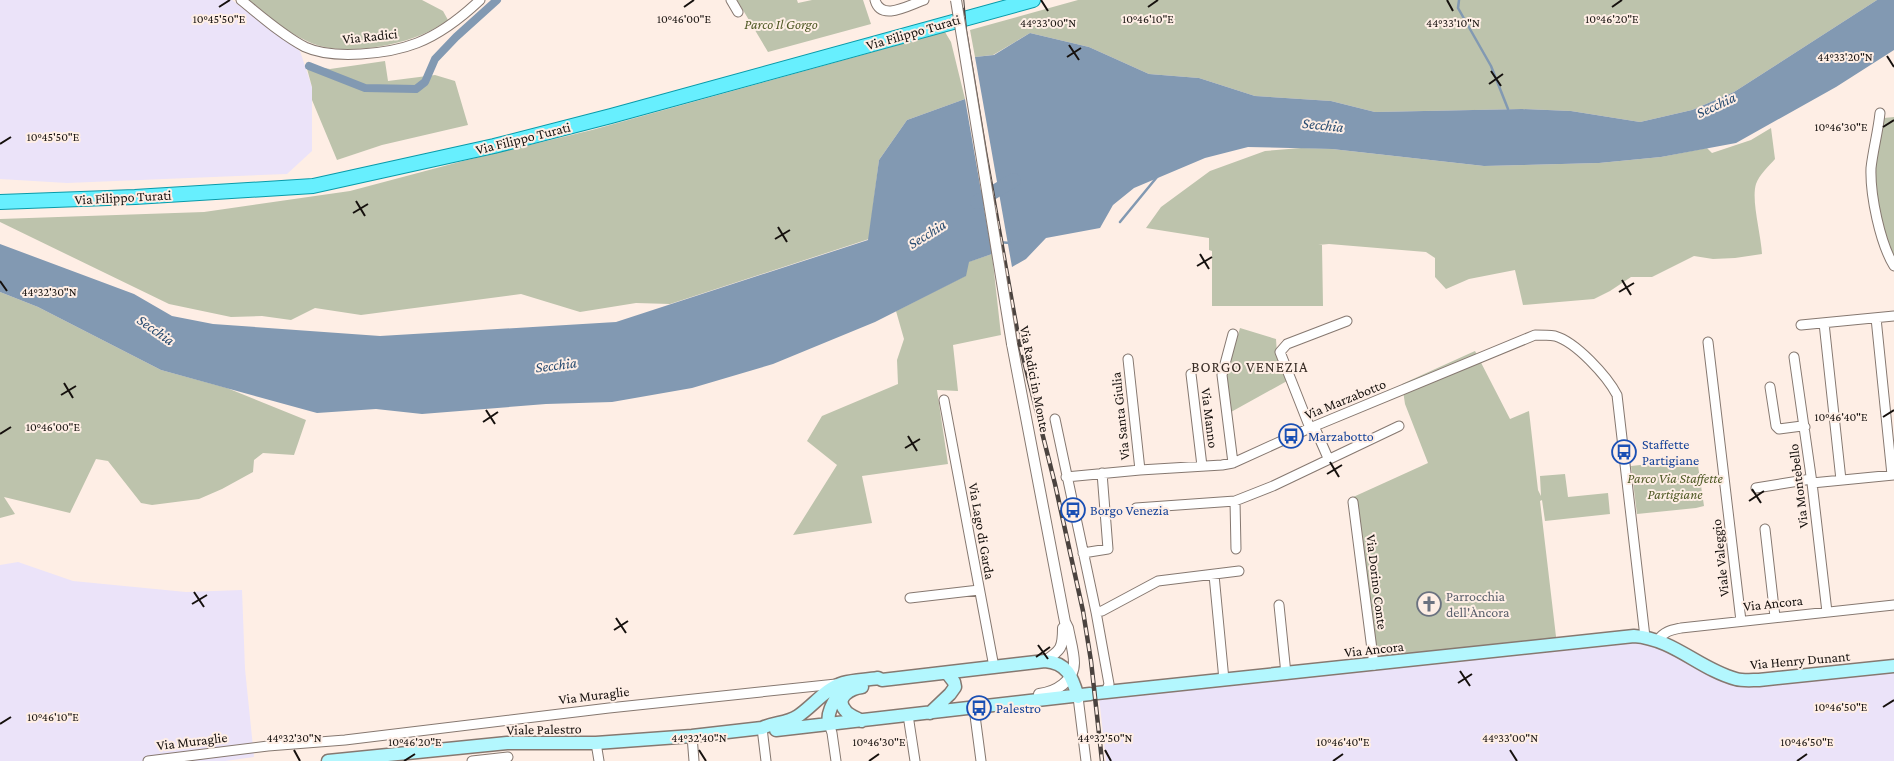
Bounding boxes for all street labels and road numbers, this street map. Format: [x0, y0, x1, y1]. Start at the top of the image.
street label: Via Filippo Turati [864, 11, 962, 53]
street label: Via Radici [342, 25, 399, 47]
street label: Via Filippo Turati [474, 118, 572, 158]
street label: Via Filippo Turati [74, 186, 172, 208]
street label: Via Radici in Monte [1017, 324, 1053, 434]
street label: Via Santa Giulia [1107, 371, 1133, 461]
street label: Via Marzabotto [1302, 375, 1388, 423]
street label: Via Manno [1198, 387, 1222, 449]
street label: Via Montebello [1785, 443, 1811, 529]
street label: Via Lago di Garda [966, 481, 998, 581]
street label: Viale Valeggio [1708, 518, 1732, 598]
street label: Via Dorino Conte [1363, 533, 1391, 631]
street label: Via Ancora [1742, 592, 1804, 614]
street label: Via Ancora [1343, 638, 1405, 660]
street label: Via Henry Dunant [1749, 648, 1851, 672]
street label: Via Muraglie [558, 683, 630, 707]
street label: Viale Palestro [506, 720, 582, 738]
street label: Via Muraglie [156, 729, 228, 753]

